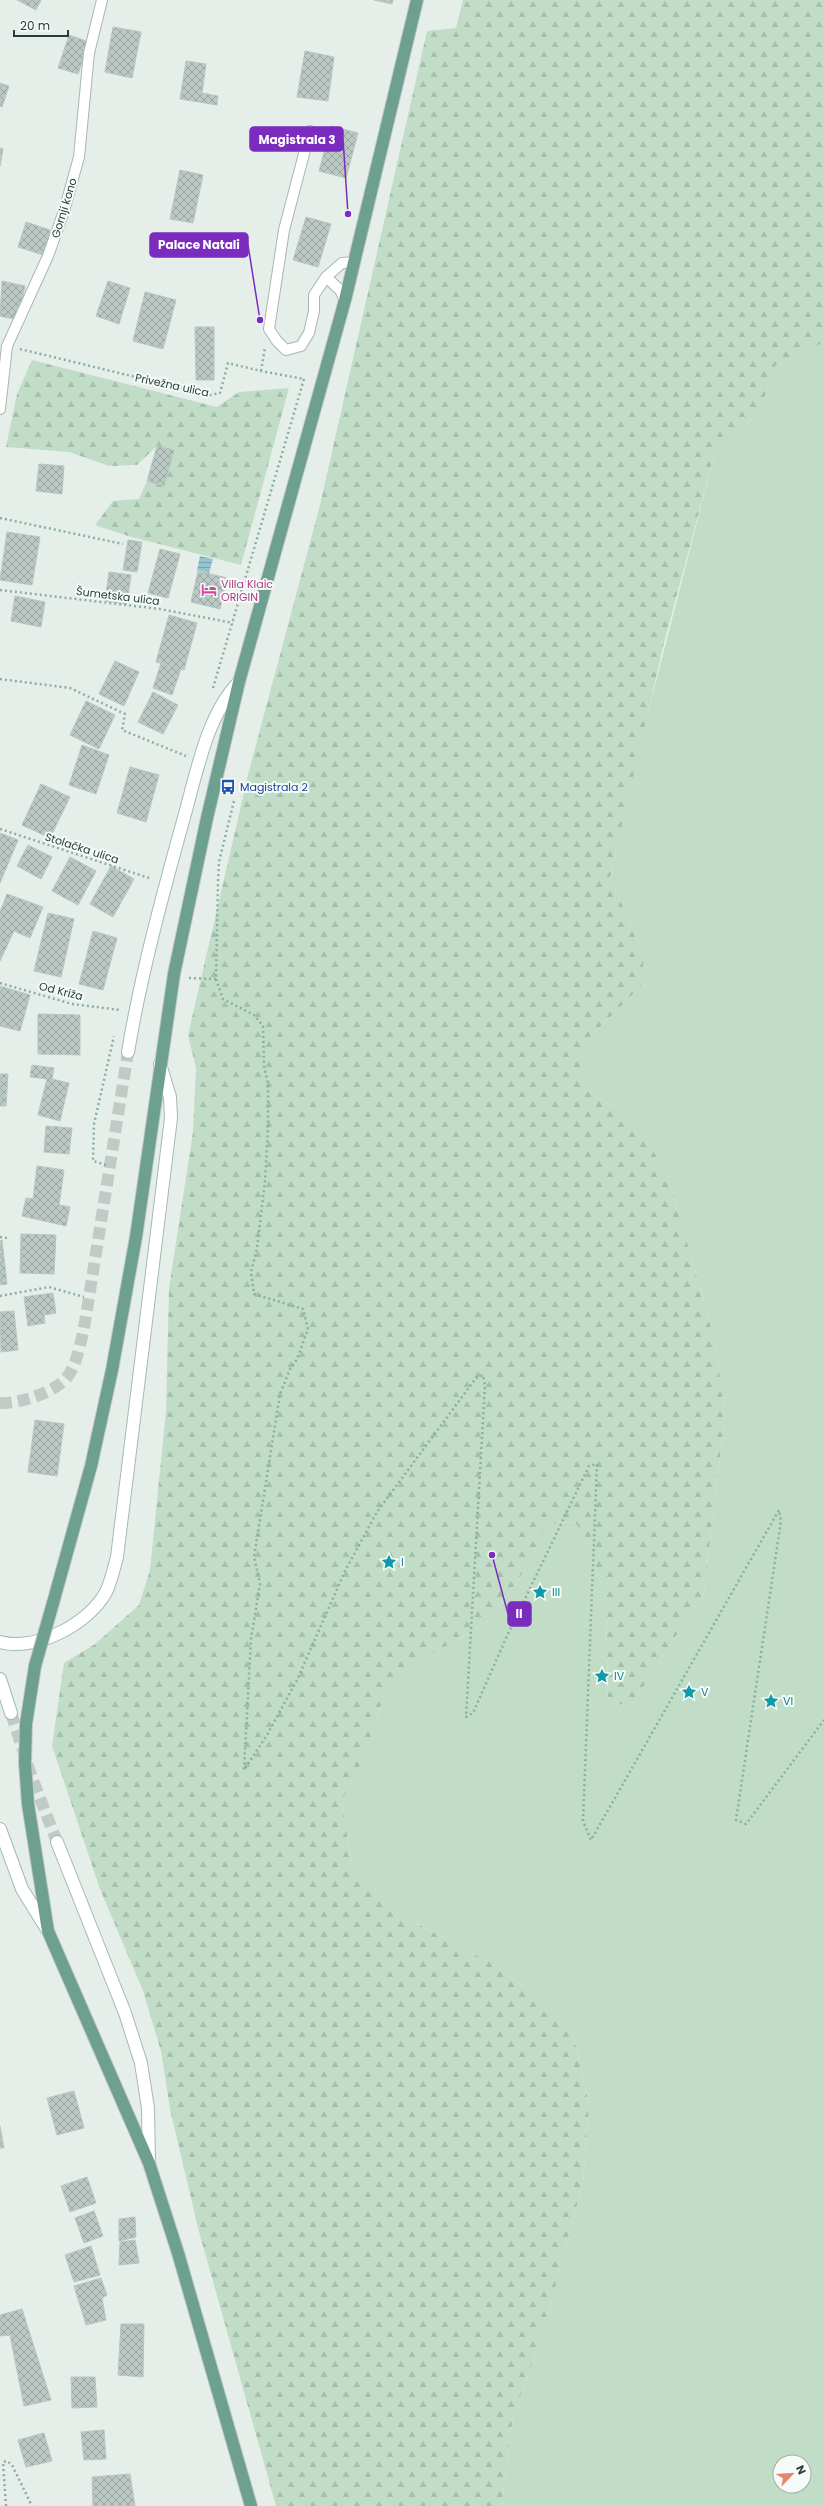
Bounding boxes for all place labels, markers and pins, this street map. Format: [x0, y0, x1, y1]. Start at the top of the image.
callout: Magistrala 3 [250, 127, 343, 151]
callout: Palace Natali [150, 233, 248, 257]
place label: Villa Klaic ORIGIN [221, 576, 273, 605]
hotel icon: Villa Klaic ORIGIN [200, 581, 218, 599]
bus stop icon: Magistrala 2 [219, 778, 237, 796]
place label: Magistrala 2 [240, 779, 308, 795]
place icon: I [380, 1553, 398, 1571]
place label: I [401, 1554, 404, 1570]
place icon: III [531, 1583, 549, 1601]
place label: III [552, 1584, 560, 1600]
callout: II [508, 1602, 531, 1626]
place icon: IV [593, 1667, 611, 1685]
place label: IV [614, 1668, 625, 1684]
place icon: V [680, 1683, 698, 1701]
place label: V [701, 1684, 709, 1700]
place icon: VI [762, 1692, 780, 1710]
place label: VI [783, 1693, 793, 1709]

